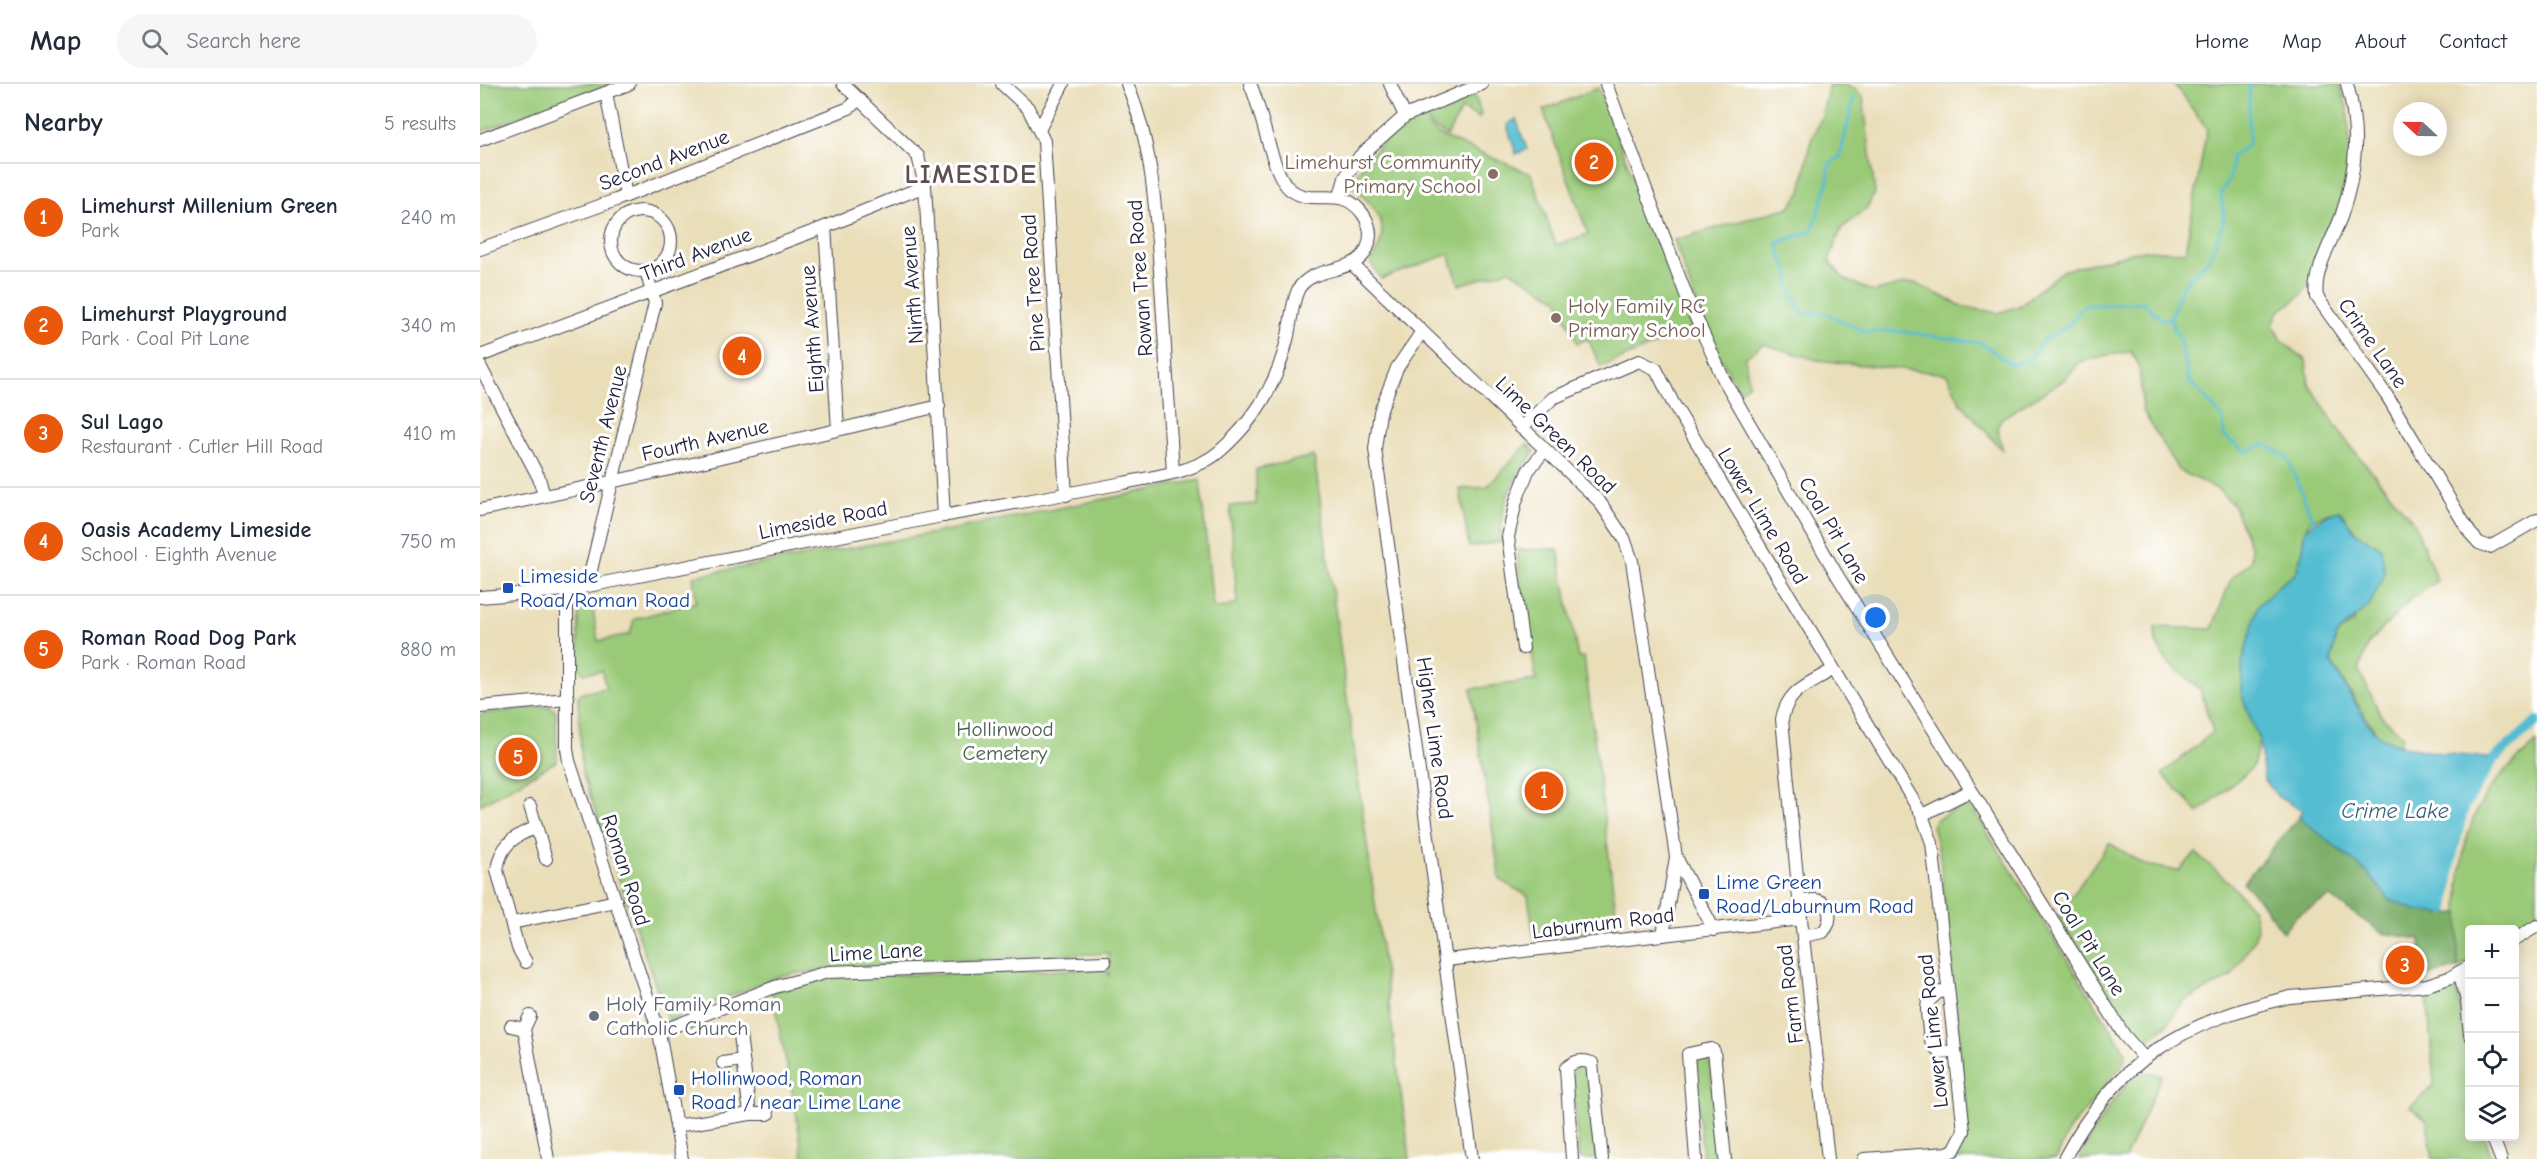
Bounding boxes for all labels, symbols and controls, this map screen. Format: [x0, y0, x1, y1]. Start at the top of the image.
search box [117, 14, 537, 68]
text: Map [30, 25, 81, 57]
icon: search [138, 25, 171, 58]
text: Search here [186, 28, 301, 54]
text: Home [2195, 29, 2249, 53]
text: Map [2282, 29, 2322, 53]
text: About [2355, 29, 2406, 53]
text: Contact [2439, 29, 2507, 53]
north arrow [2393, 102, 2447, 156]
text: Nearby [24, 108, 103, 138]
text: 5 results [384, 112, 456, 135]
street label: Second Avenue [596, 124, 732, 196]
pin: 2 [1574, 140, 1614, 184]
place label: Limehurst Community Primary School [1285, 150, 1482, 198]
district label: LIMESIDE [904, 159, 1038, 190]
marker: Limehurst Community Primary School [1486, 167, 1500, 181]
text: Limehurst Millenium Green [81, 193, 338, 219]
street label: Rowan Tree Road [1123, 199, 1157, 357]
text: 1 [40, 206, 47, 229]
text: 240 m [401, 206, 456, 229]
street label: Pine Tree Road [1016, 213, 1050, 353]
text: Park [81, 219, 119, 242]
street label: Third Avenue [637, 222, 755, 286]
street label: Ninth Avenue [896, 225, 928, 345]
street label: Eighth Avenue [796, 264, 828, 394]
place label: Holy Family RC Primary School [1568, 294, 1706, 342]
street label: Crime Lane [2333, 294, 2413, 392]
text: Limehurst Playground [81, 301, 287, 327]
marker: Holy Family RC Primary School [1549, 311, 1563, 325]
text: 2 [39, 314, 48, 337]
text: 340 m [401, 314, 456, 337]
text: Park · Coal Pit Lane [81, 327, 250, 350]
pin: 4 [722, 334, 762, 378]
street label: Seventh Avenue [574, 363, 632, 505]
street label: Lime Green Road [1491, 371, 1621, 499]
text: Sul Lago [81, 409, 163, 435]
street label: Fourth Avenue [639, 414, 771, 466]
text: 3 [39, 422, 48, 445]
text: 410 m [403, 422, 456, 445]
text: Restaurant · Cutler Hill Road [81, 435, 323, 458]
street label: Lower Lime Road [1713, 444, 1813, 588]
street label: Coal Pit Lane [1794, 472, 1874, 588]
street label: Limeside Road [757, 496, 889, 544]
text: Oasis Academy Limeside [81, 517, 311, 543]
text: 4 [39, 530, 48, 553]
text: 750 m [400, 530, 456, 553]
text: School · Eighth Avenue [81, 543, 277, 566]
place label: Limeside Road/Roman Road [520, 564, 690, 612]
marker: Limeside Road/Roman Road [501, 581, 515, 595]
your location [1861, 603, 1890, 632]
text: Roman Road Dog Park [81, 625, 296, 651]
text: 5 [38, 638, 49, 661]
text: 880 m [400, 638, 456, 661]
text: Park · Roman Road [81, 651, 246, 674]
street label: Higher Lime Road [1412, 655, 1458, 821]
park label: Hollinwood Cemetery [956, 717, 1054, 765]
pin: 5 [498, 734, 537, 780]
pin: 1 [1524, 768, 1564, 814]
water label: Crime Lake [2341, 798, 2449, 824]
street label: Roman Road [597, 811, 655, 929]
place label: Lime Green Road/Laburnum Road [1716, 870, 1914, 918]
street label: Coal Pit Lane [2047, 886, 2131, 1000]
marker: Lime Green Road/Laburnum Road [1697, 887, 1711, 901]
street label: Laburnum Road [1530, 902, 1676, 944]
map controls [2465, 925, 2519, 1141]
button: + [2465, 925, 2519, 979]
street label: Lime Lane [829, 938, 923, 966]
pin: 3 [2386, 942, 2424, 988]
street label: Farm Road [1772, 943, 1808, 1045]
street label: Lower Lime Road [1913, 953, 1953, 1109]
button: − [2465, 979, 2519, 1033]
place label: Holy Family Roman Catholic Church [606, 992, 781, 1040]
marker: Holy Family Roman Catholic Church [587, 1009, 601, 1023]
button: locate [2465, 1033, 2519, 1087]
place label: Hollinwood, Roman Road / near Lime Lane [691, 1066, 901, 1114]
marker: Hollinwood, Roman Road / near Lime Lane [672, 1083, 686, 1097]
button: layers [2465, 1087, 2519, 1141]

